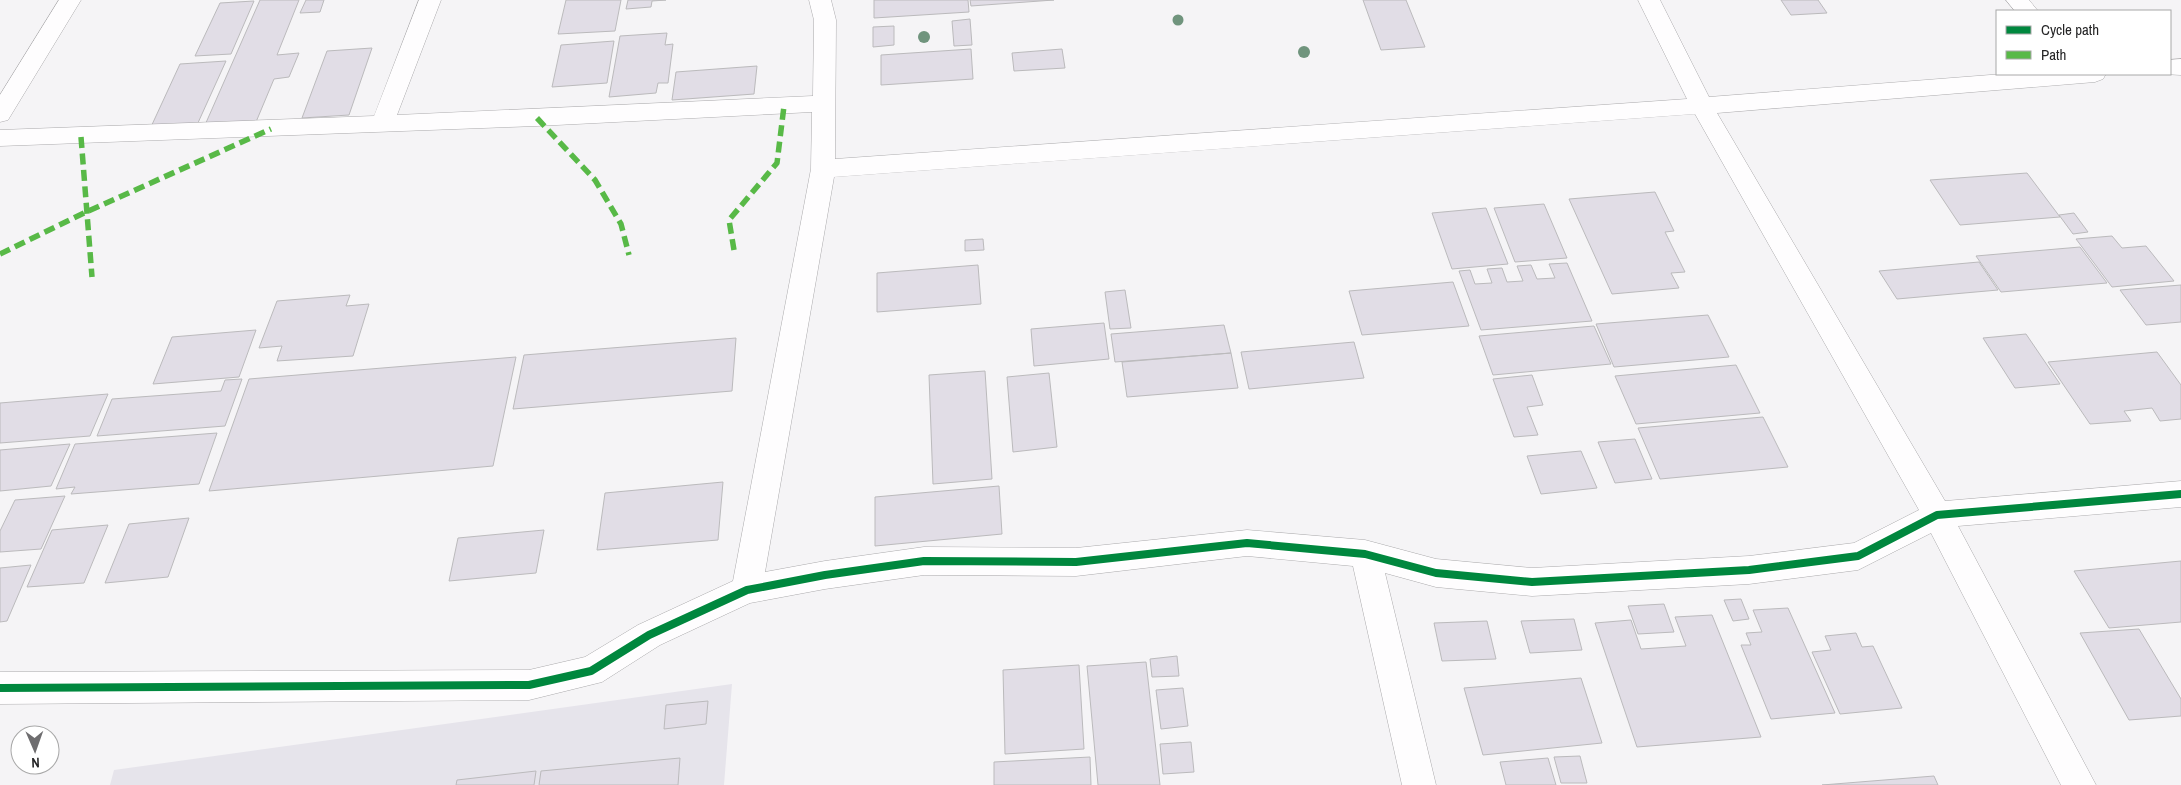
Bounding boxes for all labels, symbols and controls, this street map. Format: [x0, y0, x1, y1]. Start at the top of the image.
legend [1996, 10, 2171, 75]
text: Cycle path [2041, 19, 2099, 40]
text: Path [2041, 44, 2066, 65]
north arrow [10, 725, 60, 775]
text: N [31, 754, 40, 772]

